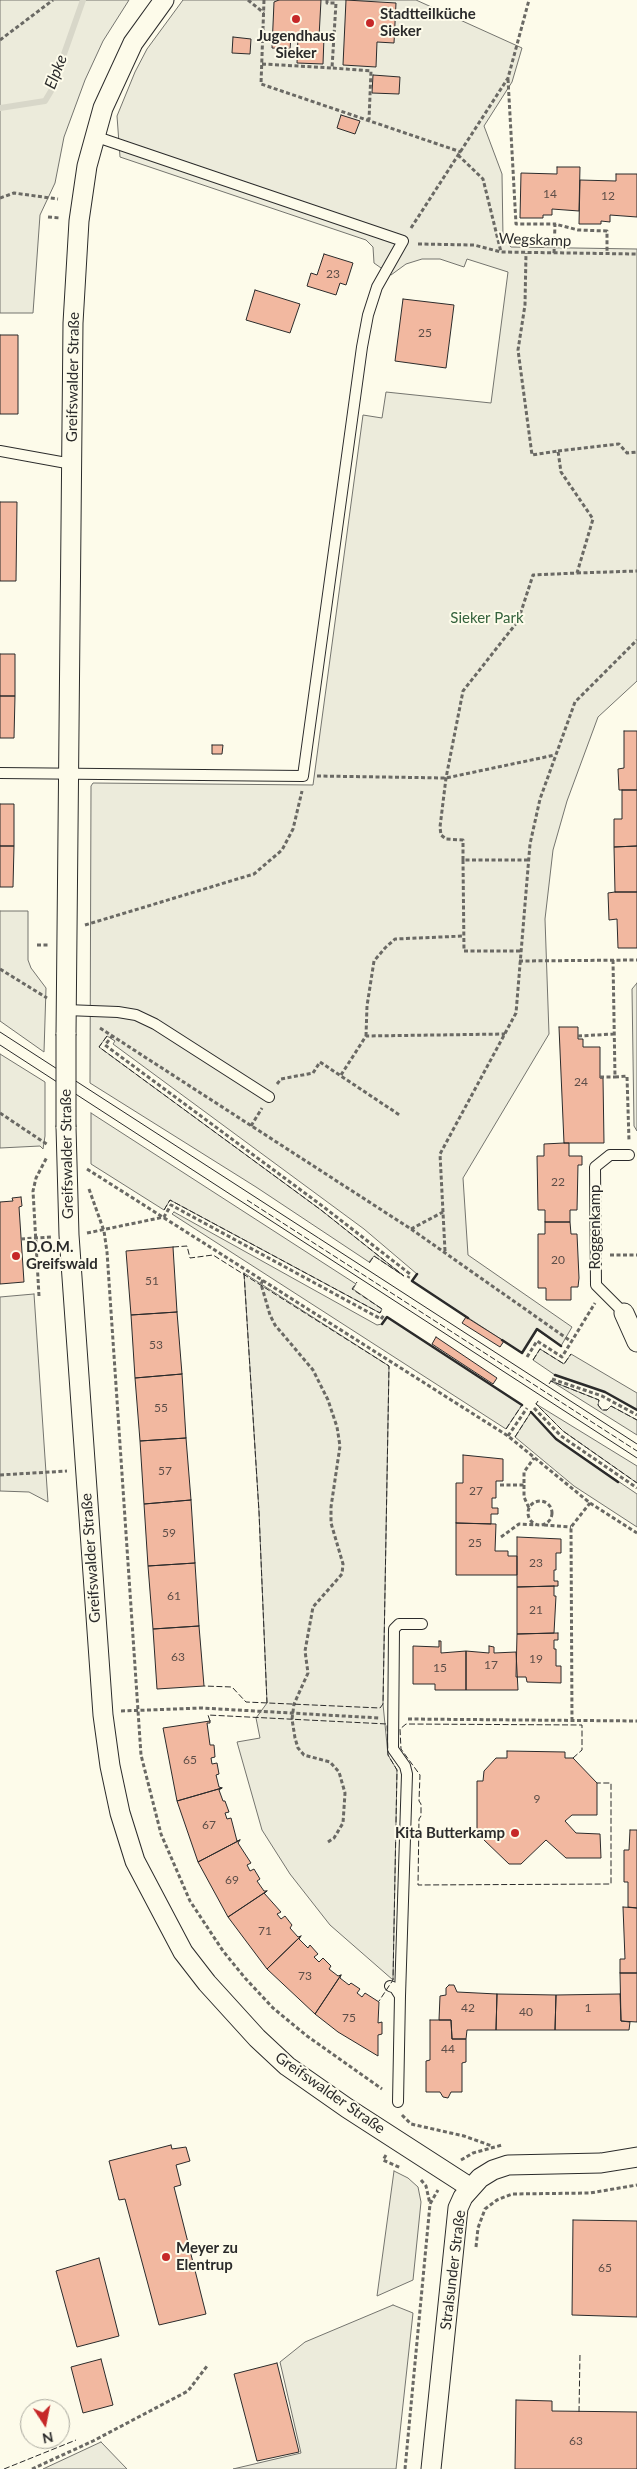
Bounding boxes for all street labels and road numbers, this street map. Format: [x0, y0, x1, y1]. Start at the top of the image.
street label: Wegskamp [498, 230, 572, 250]
street label: Greifswalder Straße [63, 312, 83, 442]
street label: Greifswalder Straße [57, 1089, 77, 1219]
street label: Roggenkamp [586, 1185, 604, 1269]
street label: Greifswalder Straße [77, 1492, 105, 1624]
street label: Greifswalder Straße [272, 2048, 388, 2138]
street label: Stralsunder Straße [437, 2209, 469, 2331]

